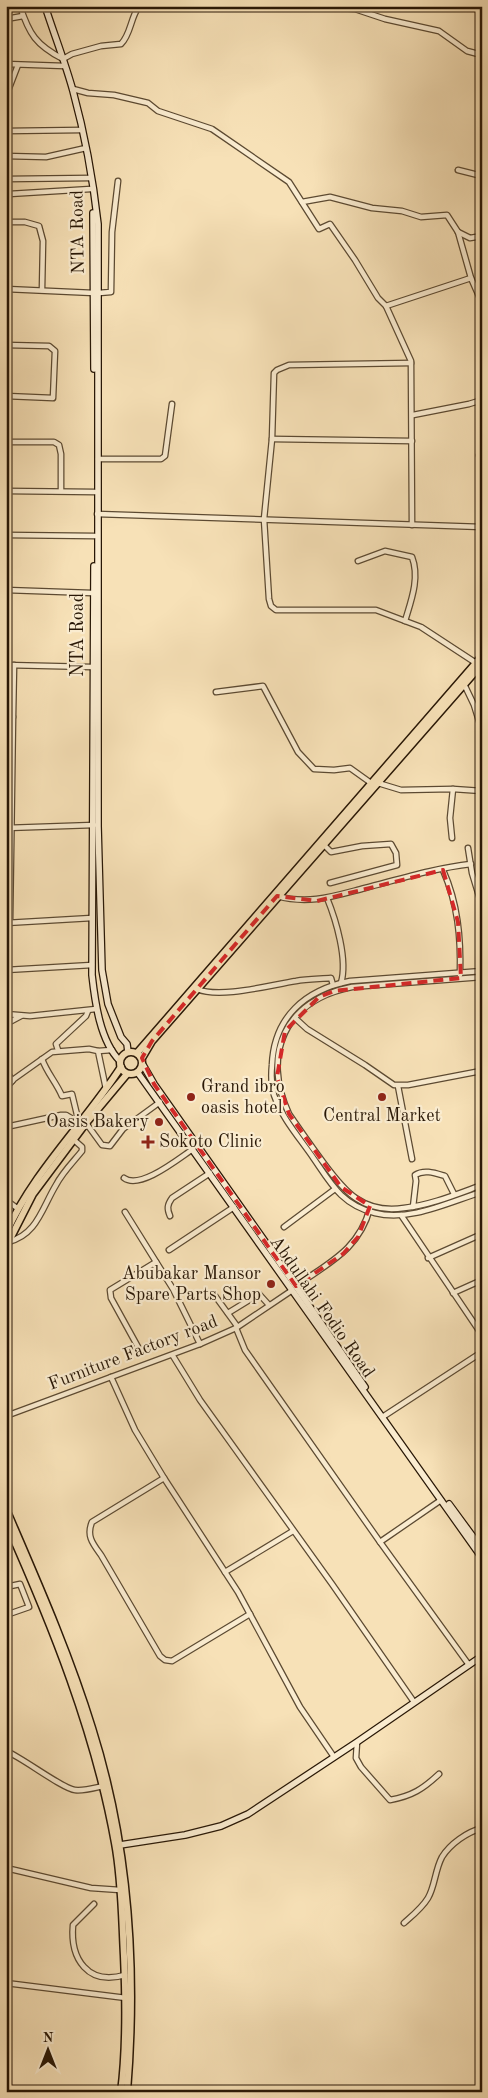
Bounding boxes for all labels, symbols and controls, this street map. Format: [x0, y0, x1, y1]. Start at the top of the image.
street label: NTA Road [68, 190, 88, 274]
street label: NTA Road [69, 593, 87, 677]
place label: Grand ibro oasis hotel [201, 1078, 285, 1117]
marker: Grand ibro oasis hotel [185, 1091, 197, 1103]
marker: Central Market [376, 1091, 388, 1103]
place label: Central Market [323, 1107, 441, 1125]
place label: Oasis Bakery [46, 1113, 149, 1131]
marker: Oasis Bakery [153, 1116, 165, 1128]
place label: Sokoto Clinic [159, 1133, 262, 1151]
marker: Sokoto Clinic [141, 1135, 155, 1149]
street label: Abdullahi Fodio Road [266, 1233, 378, 1381]
place label: Abubakar Mansor Spare Parts Shop [122, 1265, 262, 1304]
marker: Abubakar Mansor Spare Parts Shop [265, 1278, 277, 1290]
street label: Furniture Factory road [46, 1312, 220, 1394]
north arrow [22, 2026, 72, 2076]
text: N [43, 2031, 54, 2045]

